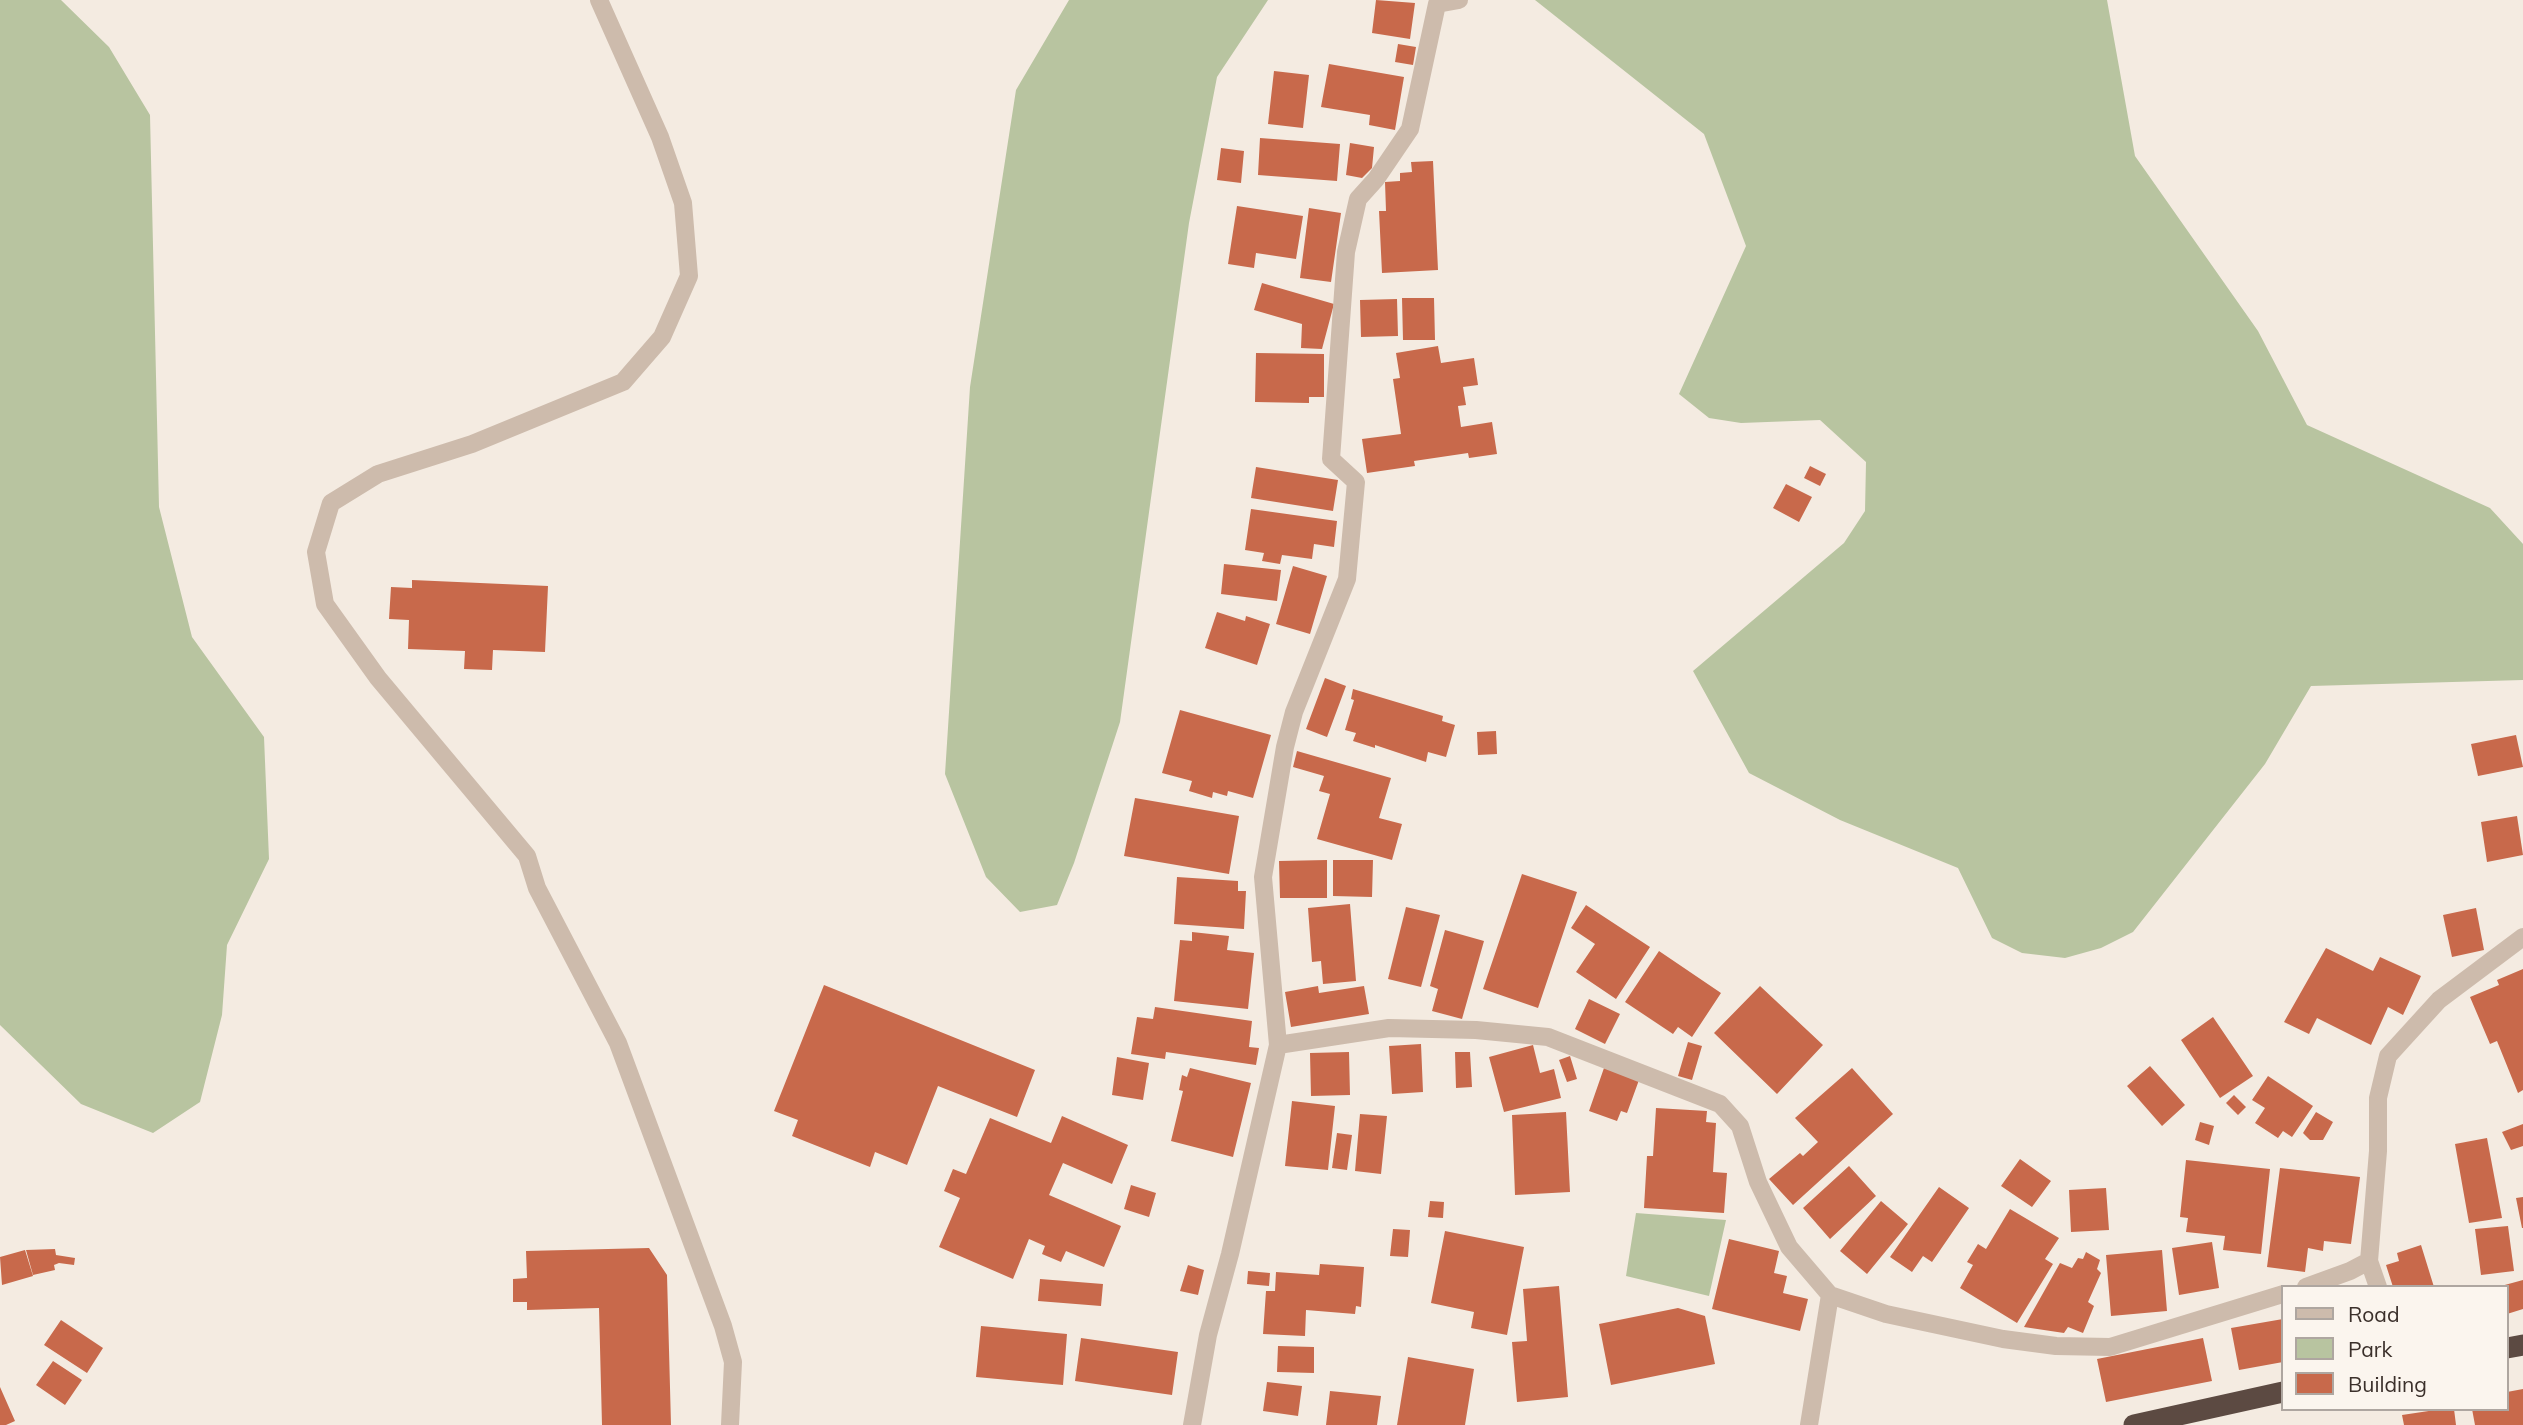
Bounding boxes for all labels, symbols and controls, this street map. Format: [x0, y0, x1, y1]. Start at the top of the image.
legend [2282, 1285, 2509, 1411]
text: Road [2348, 1301, 2399, 1327]
text: Park [2348, 1336, 2392, 1362]
text: Building [2348, 1371, 2427, 1397]

